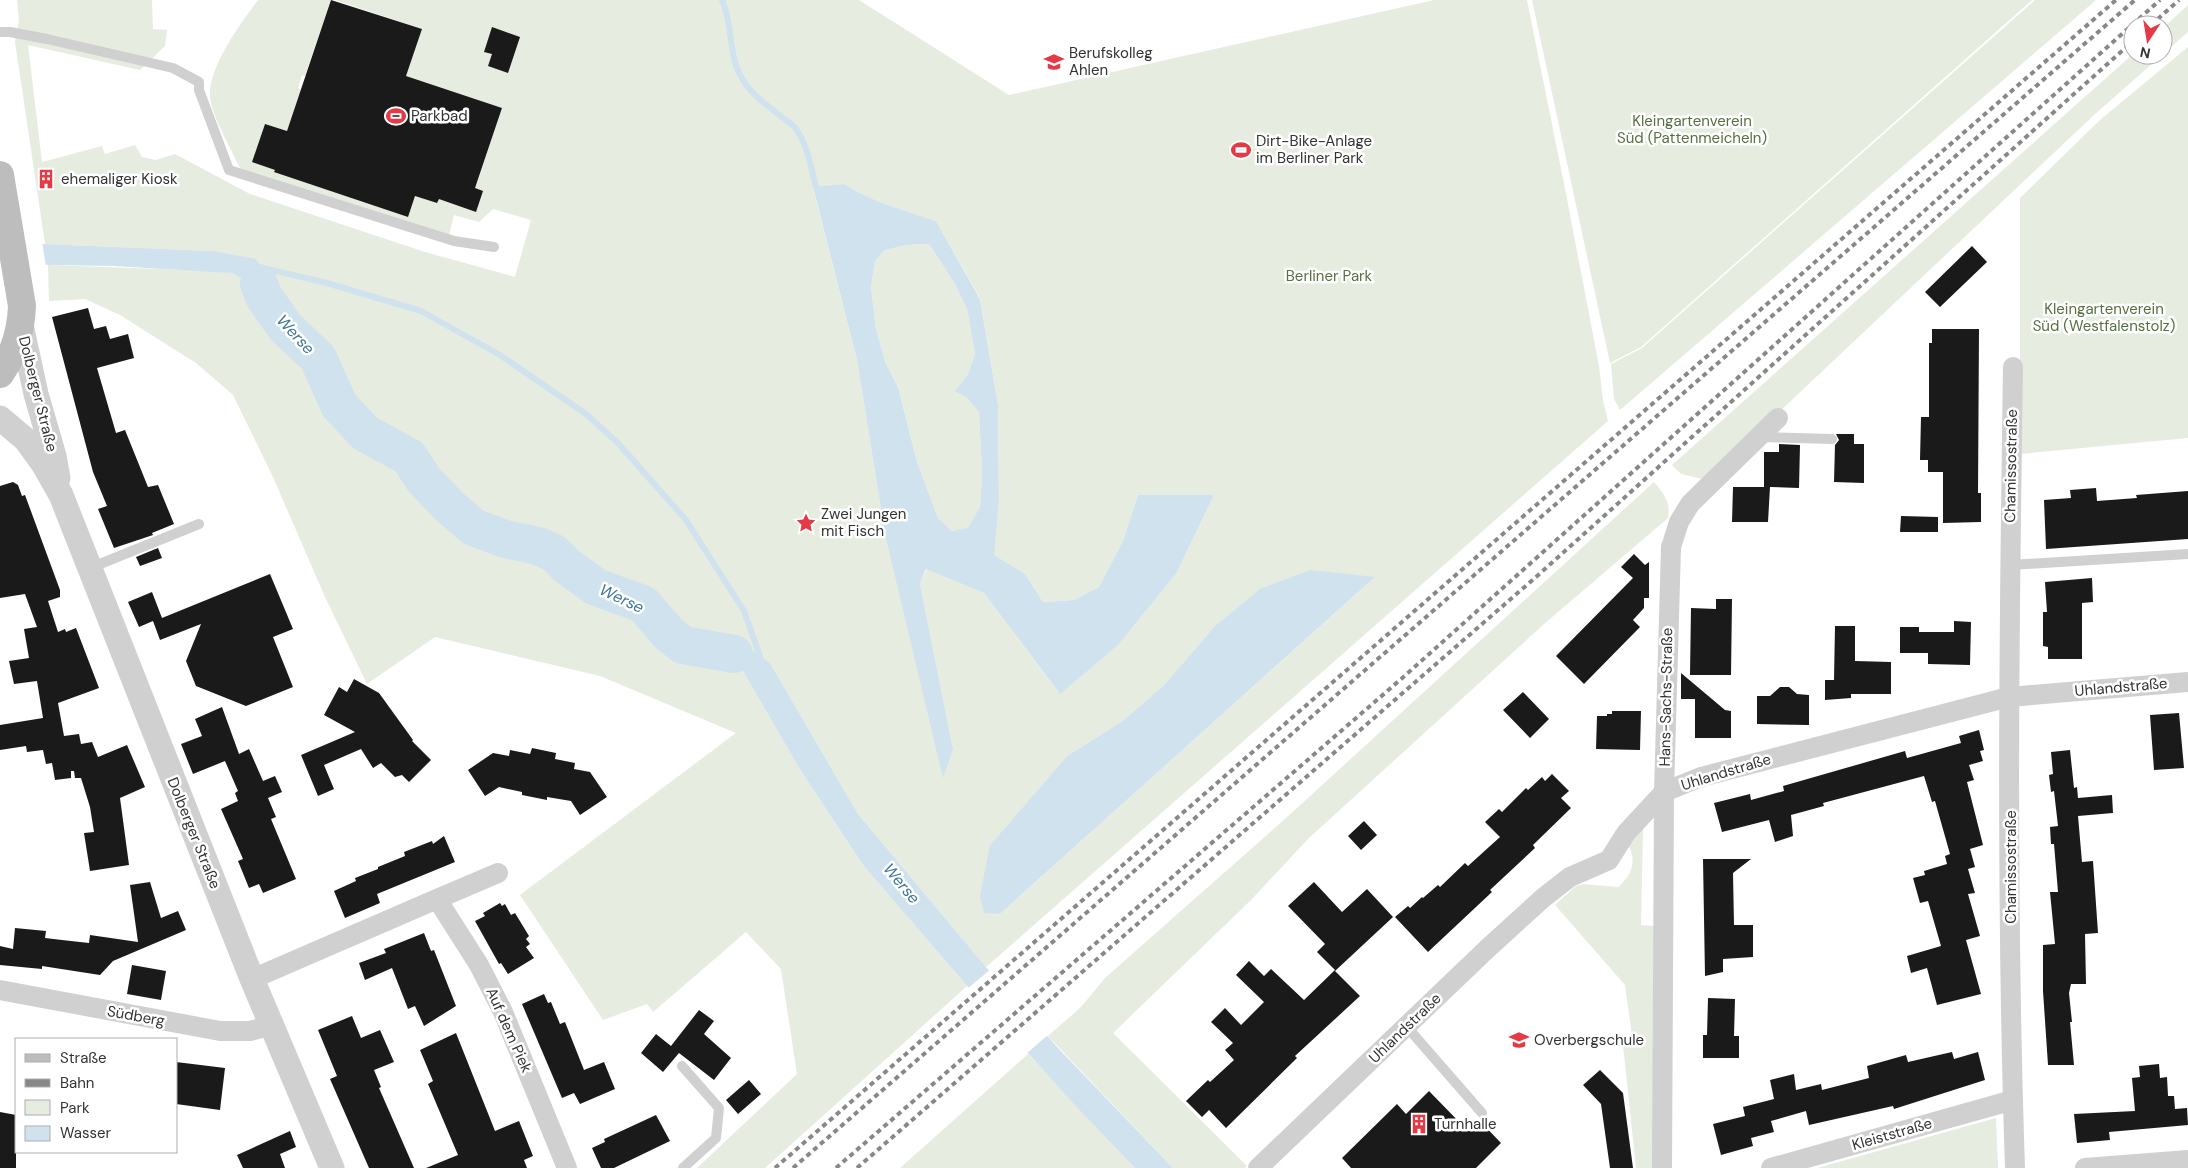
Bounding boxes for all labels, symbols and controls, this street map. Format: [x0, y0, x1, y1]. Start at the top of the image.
north arrow [2123, 15, 2173, 65]
place label: Berufskolleg Ahlen [1069, 43, 1153, 80]
text: N [2138, 43, 2152, 63]
school or university icon: Berufskolleg Ahlen [1043, 51, 1065, 73]
sports icon: Parkbad [385, 105, 407, 127]
place label: Parkbad [411, 106, 468, 126]
park label: Kleingartenverein Süd (Pattenmeicheln) [1617, 111, 1767, 148]
place label: Dirt-Bike-Anlage im Berliner Park [1256, 131, 1372, 168]
sports icon: Dirt-Bike-Anlage im Berliner Park [1230, 139, 1252, 161]
building icon: ehemaliger Kiosk [35, 168, 57, 190]
place label: ehemaliger Kiosk [61, 169, 178, 189]
park label: Berliner Park [1286, 266, 1373, 286]
park label: Kleingartenverein Süd (Westfalenstolz) [2033, 299, 2175, 336]
water label: Werse [272, 310, 319, 359]
street label: Dolberger Straße [14, 334, 62, 454]
street label: Chamissostraße [2000, 409, 2022, 523]
place label: Zwei Jungen mit Fisch [821, 504, 906, 541]
place icon: Zwei Jungen mit Fisch [795, 512, 817, 534]
water label: Werse [596, 579, 647, 618]
street label: Hans-Sachs-Straße [1655, 627, 1677, 767]
street label: Uhlandstraße [2074, 673, 2168, 701]
street label: Uhlandstraße [1679, 749, 1773, 795]
street label: Dolberger Straße [163, 774, 225, 892]
street label: Chamissostraße [2001, 810, 2021, 924]
water label: Werse [879, 859, 925, 908]
street label: Auf dem Piek [481, 984, 537, 1076]
street label: Uhlandstraße [1365, 989, 1445, 1067]
street label: Südberg [106, 1001, 166, 1031]
school or university icon: Overbergschule [1508, 1029, 1530, 1051]
place label: Overbergschule [1534, 1030, 1644, 1050]
legend [15, 1038, 178, 1153]
text: Straße [60, 1048, 107, 1068]
text: Bahn [60, 1073, 94, 1093]
text: Park [60, 1098, 90, 1118]
building icon: Turnhalle [1408, 1113, 1430, 1135]
street label: Kleiststraße [1850, 1113, 1934, 1155]
place label: Turnhalle [1434, 1114, 1496, 1134]
text: Wasser [60, 1123, 112, 1143]

